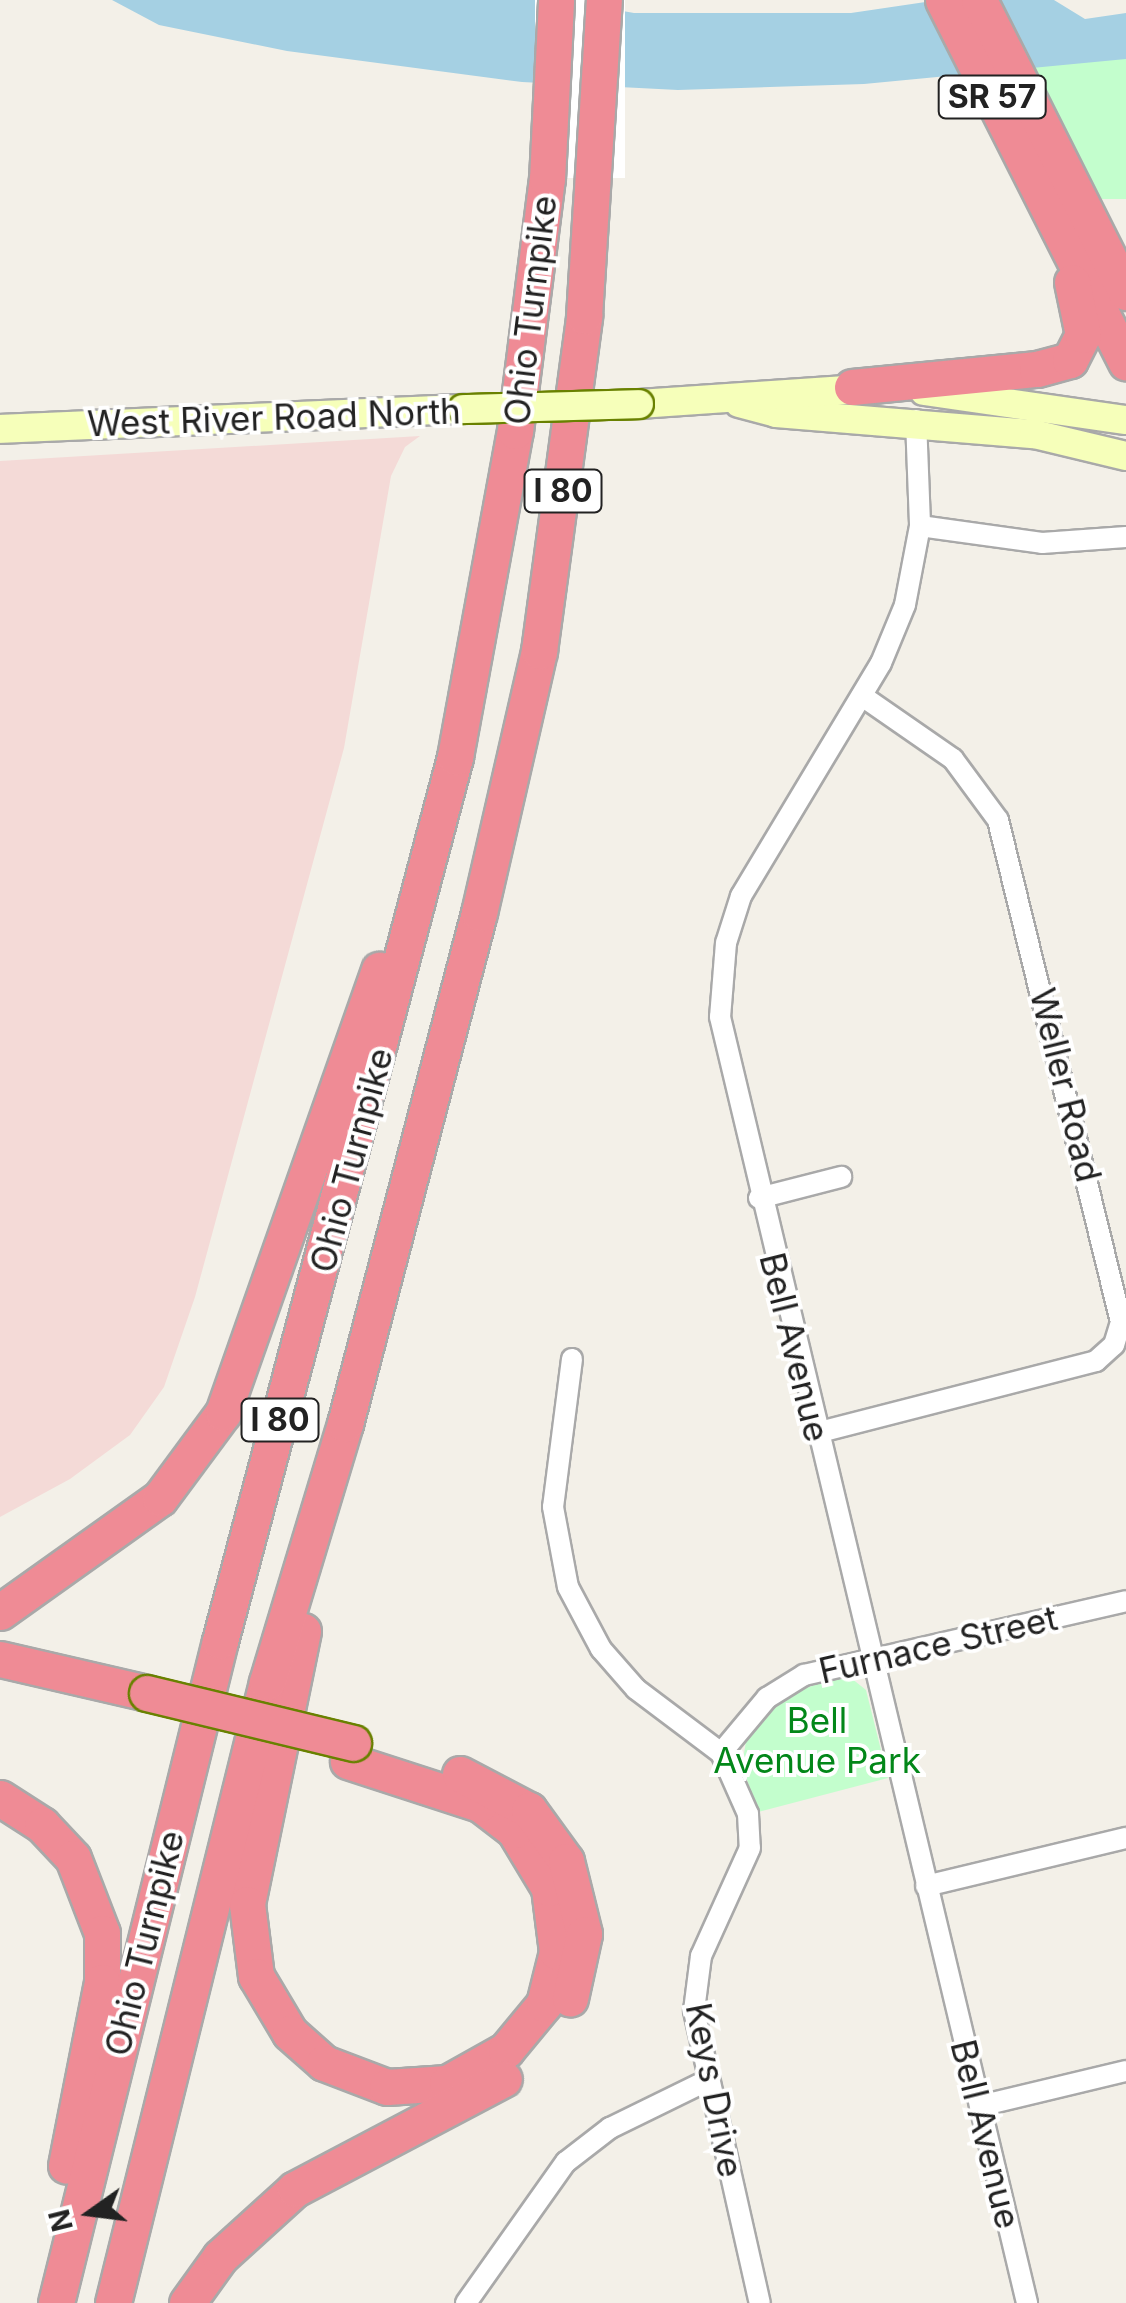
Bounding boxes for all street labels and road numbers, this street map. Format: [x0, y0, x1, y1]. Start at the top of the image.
road number: SR 57 [937, 70, 1047, 124]
street label: Ohio Turnpike [495, 193, 565, 427]
street label: West River Road North [86, 389, 462, 445]
road number: I 80 [523, 464, 603, 518]
street label: Weller Road [1022, 984, 1110, 1186]
street label: Ohio Turnpike [301, 1043, 401, 1277]
street label: Bell Avenue [751, 1248, 839, 1446]
road number: I 80 [240, 1393, 320, 1447]
street label: Furnace Street [815, 1596, 1061, 1692]
street label: Ohio Turnpike [96, 1826, 192, 2060]
street label: Keys Drive [678, 1999, 752, 2181]
street label: Bell Avenue [942, 2035, 1030, 2233]

